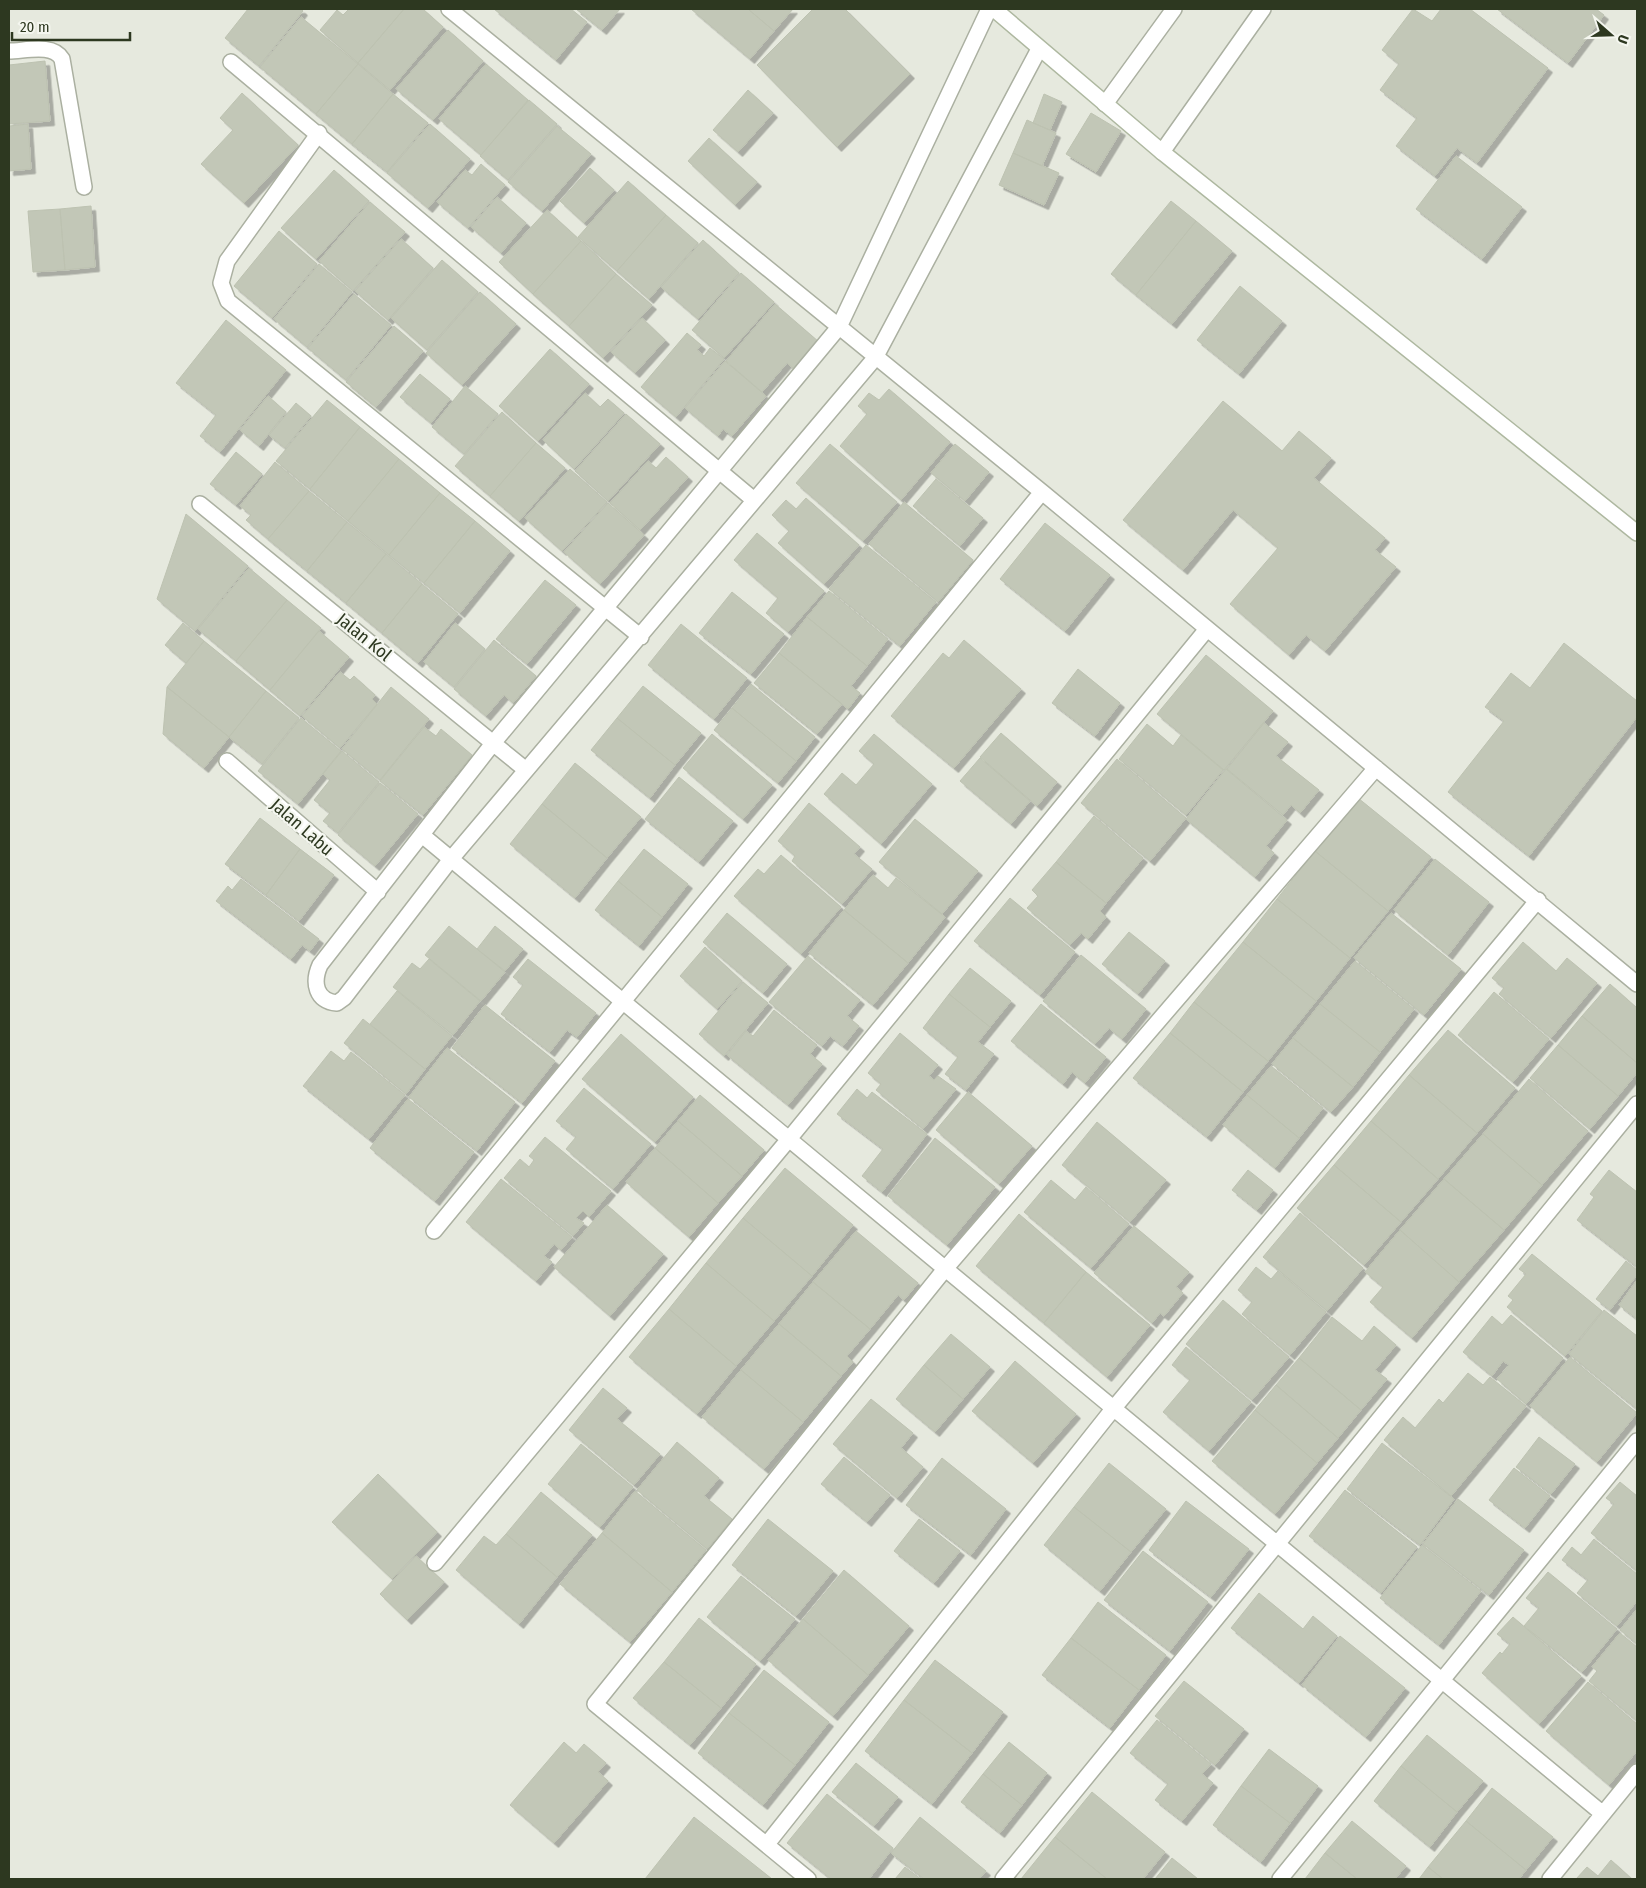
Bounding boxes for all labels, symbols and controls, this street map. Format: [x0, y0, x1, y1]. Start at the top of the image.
scale bar [12, 10, 130, 42]
north arrow [1586, 10, 1636, 60]
text: 20 m [20, 18, 50, 36]
text: U [1613, 33, 1632, 46]
street label: Jalan Kol [332, 608, 396, 666]
street label: Jalan Labu [266, 794, 338, 860]

